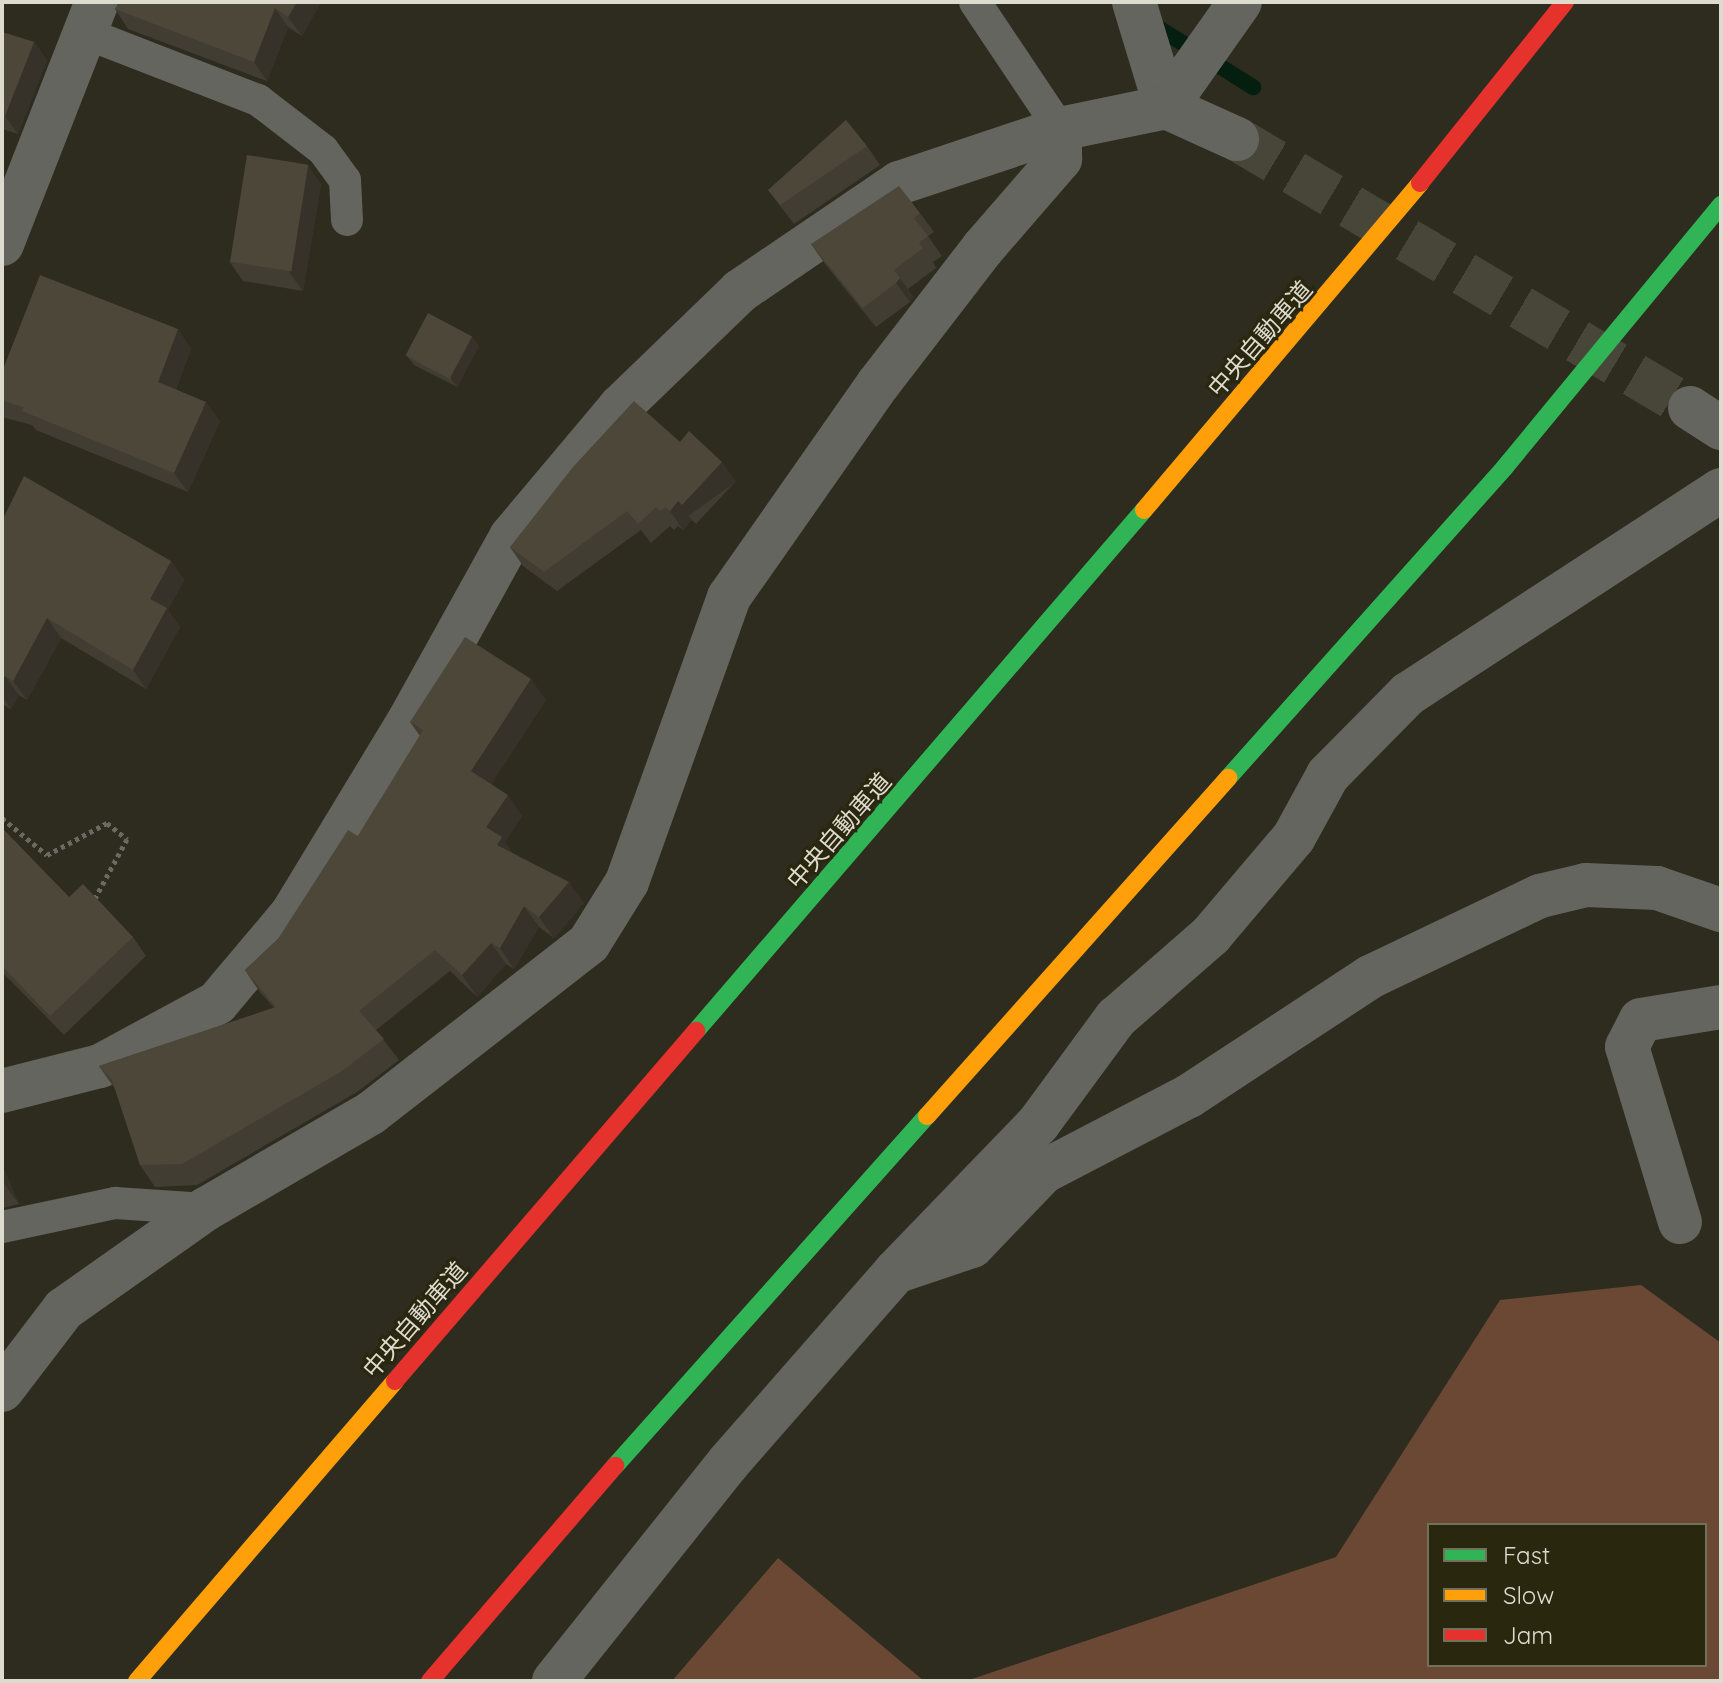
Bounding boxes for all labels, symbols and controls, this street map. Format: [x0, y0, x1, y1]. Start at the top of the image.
street label: 中央自動車道 [1202, 275, 1318, 403]
street label: 中央自動車道 [781, 767, 897, 895]
street label: 中央自動車道 [357, 1256, 473, 1384]
legend [1427, 1523, 1707, 1667]
text: Fast [1503, 1540, 1550, 1570]
text: Slow [1503, 1580, 1554, 1610]
text: Jam [1503, 1620, 1553, 1650]

